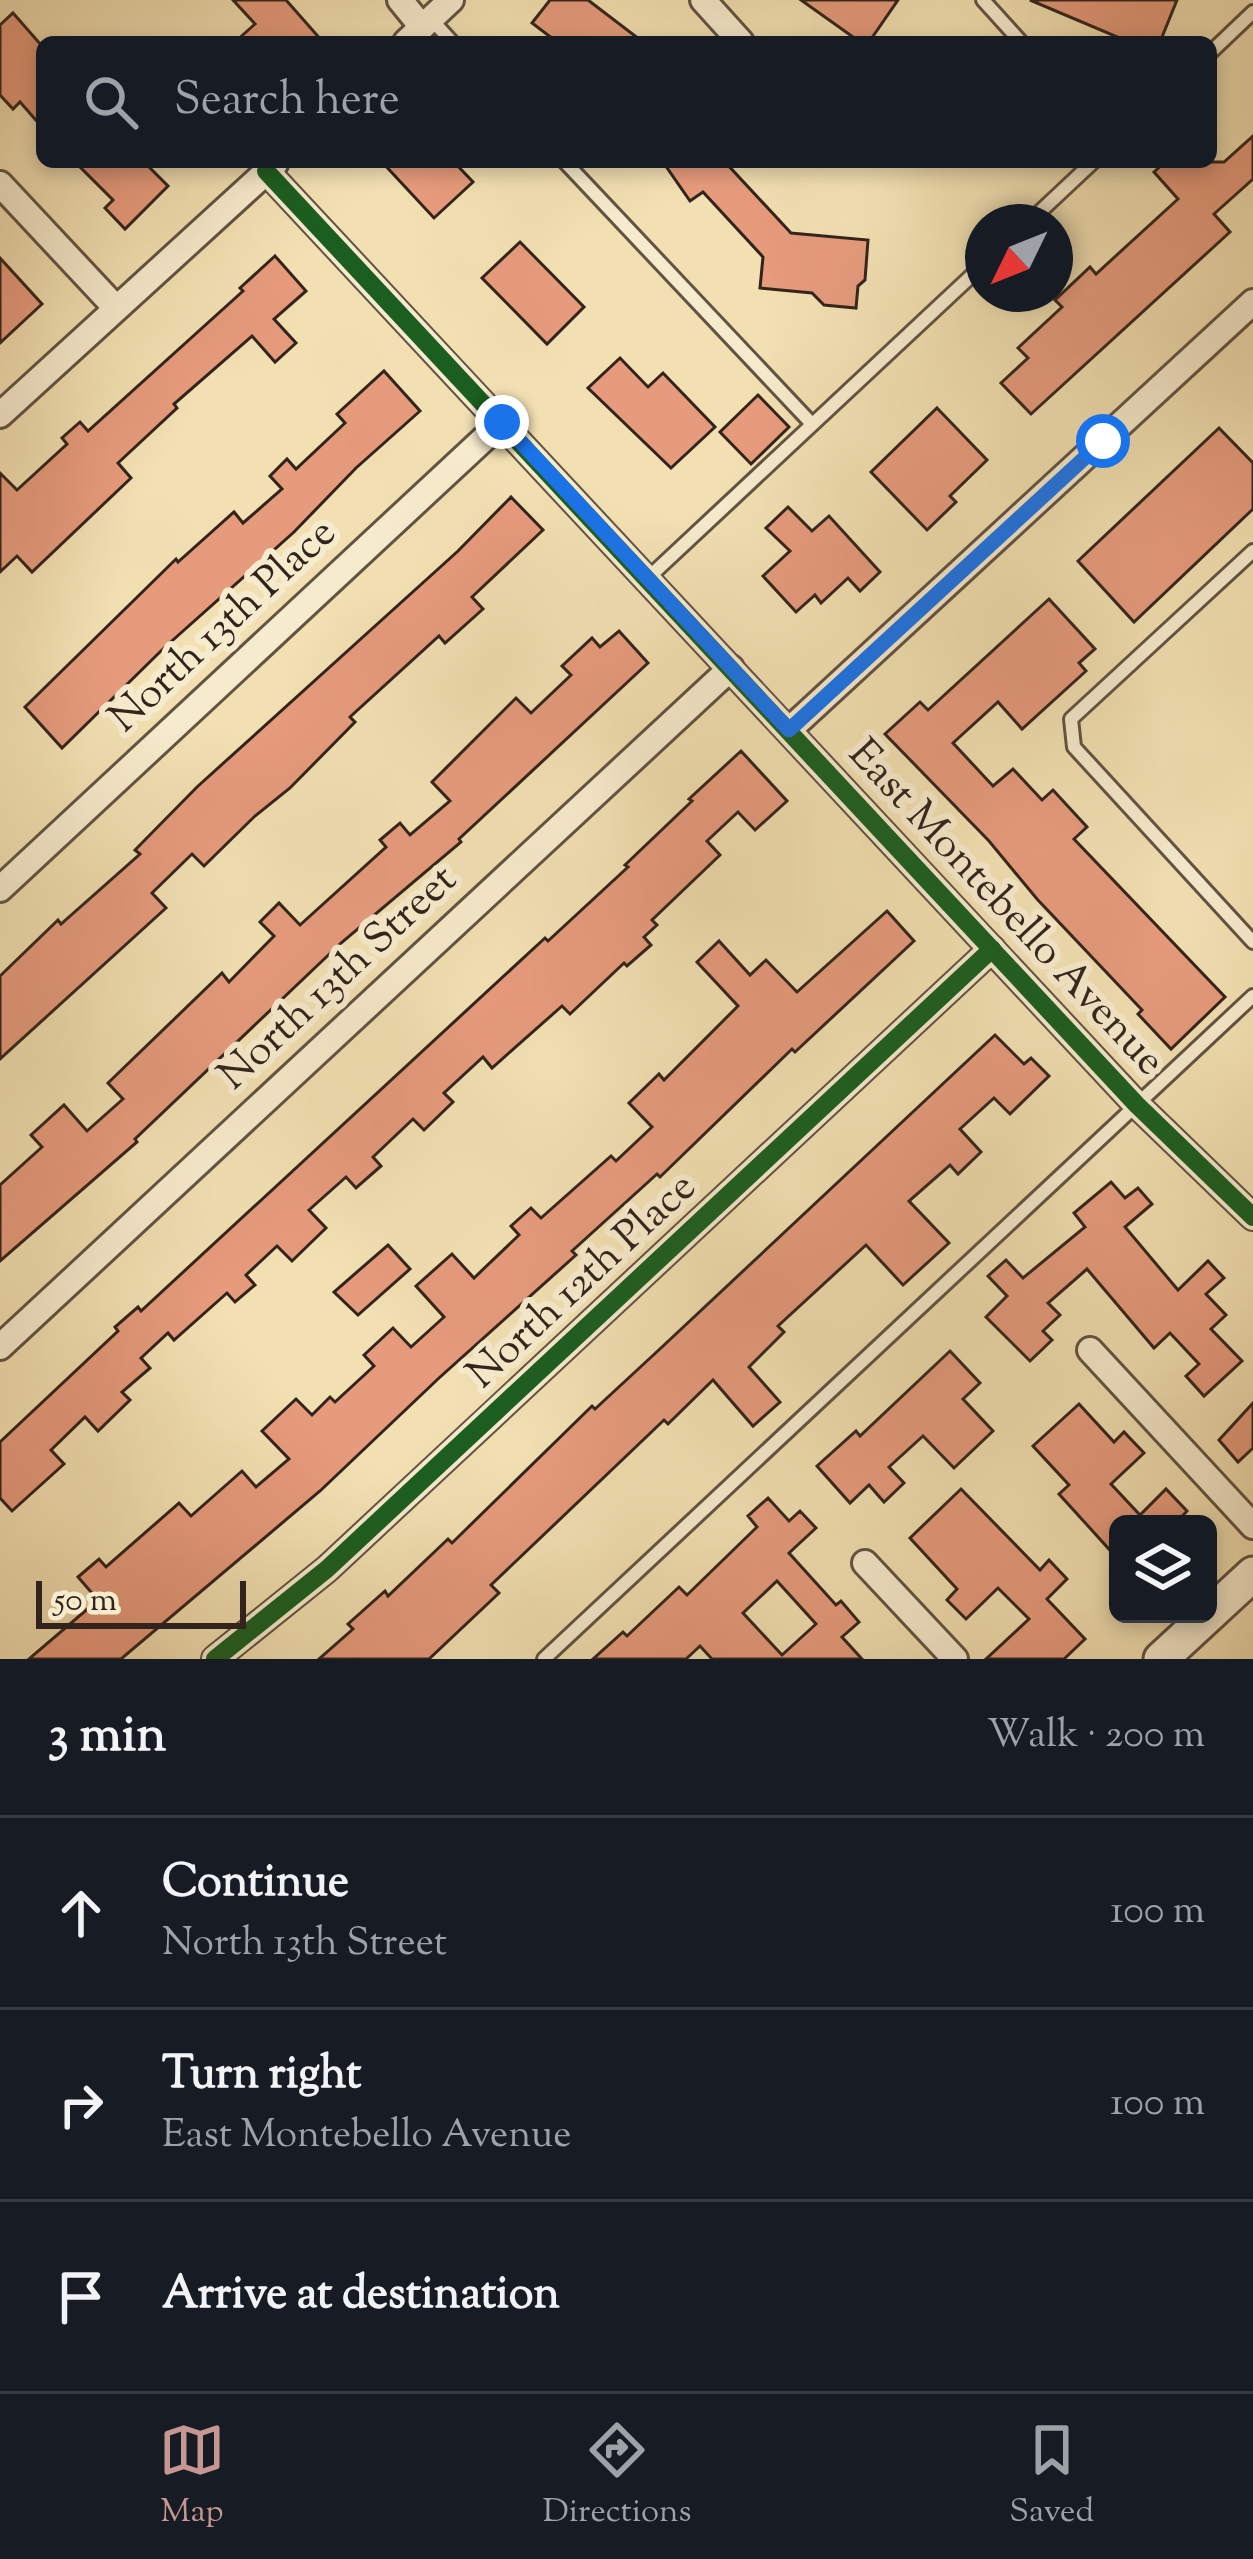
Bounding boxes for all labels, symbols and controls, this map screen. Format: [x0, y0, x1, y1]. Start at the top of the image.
search box [36, 36, 1217, 168]
icon: search [78, 69, 144, 135]
text: Search here [174, 70, 400, 135]
north arrow [965, 204, 1073, 312]
route end [475, 395, 529, 449]
route start [1076, 414, 1130, 468]
street label: North 13th Place [97, 506, 351, 748]
street label: East Montebello Avenue [833, 727, 1177, 1091]
street label: North 13th Street [206, 852, 472, 1106]
street label: North 12th Place [455, 1160, 711, 1404]
map controls [1109, 1515, 1217, 1623]
button: layers [1109, 1515, 1217, 1623]
scale bar [36, 1575, 246, 1628]
text: 50 m [54, 1578, 117, 1626]
text: 3 min [48, 1701, 166, 1774]
text: Walk · 200 m [987, 1709, 1205, 1765]
text: Continue [162, 1852, 349, 1917]
icon: ahead [48, 1880, 114, 1946]
text: 100 m [1110, 1885, 1205, 1941]
text: North 13th Street [162, 1917, 447, 1973]
text: Turn right [162, 2044, 361, 2109]
icon: right [48, 2072, 114, 2138]
text: 100 m [1110, 2077, 1205, 2133]
text: East Montebello Avenue [162, 2109, 572, 2165]
icon: arrive [48, 2264, 114, 2330]
text: Arrive at destination [162, 2264, 560, 2329]
tab: Map [159, 2417, 225, 2537]
tab: Directions [543, 2417, 692, 2537]
tab: Saved [1009, 2417, 1094, 2537]

